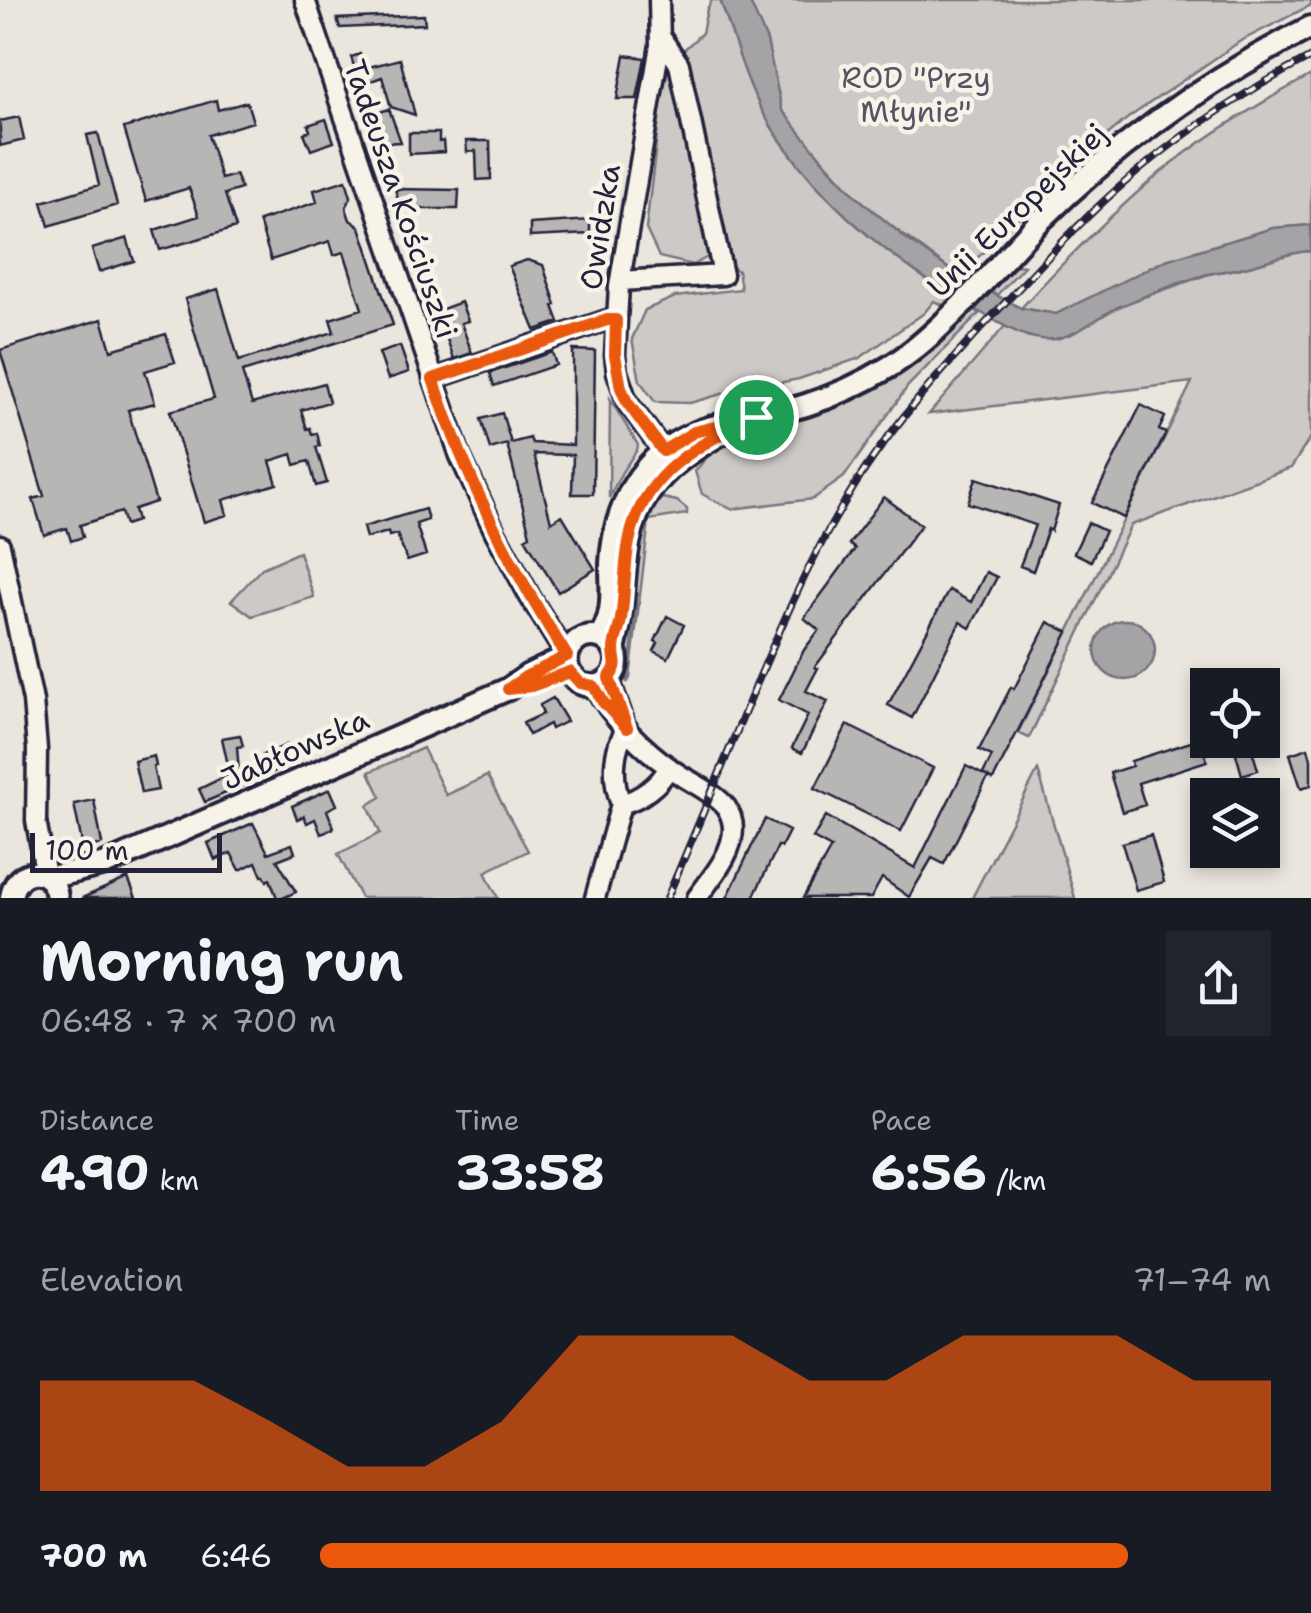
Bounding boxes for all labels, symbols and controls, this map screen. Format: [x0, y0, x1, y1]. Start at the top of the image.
street label: Tadeusza Kościuszki [334, 54, 468, 344]
park label: ROD "Przy Młynie" [841, 57, 991, 132]
street label: Unii Europejskiej [918, 114, 1116, 306]
street label: Owidzka [570, 161, 630, 293]
pin [714, 375, 799, 460]
icon: arrive [729, 390, 784, 445]
map controls [1190, 668, 1280, 868]
button: locate [1190, 668, 1280, 758]
street label: Jabłowska [215, 698, 376, 800]
button: layers [1190, 778, 1280, 868]
scale bar [30, 828, 222, 873]
text: 100 m [45, 831, 129, 869]
text: Morning run [40, 924, 404, 998]
button: share [1166, 931, 1271, 1036]
text: 06:48 · 7 × 700 m [40, 999, 336, 1042]
text: Distance [40, 1101, 155, 1139]
text: Time [455, 1101, 520, 1139]
text: Pace [871, 1101, 932, 1139]
text: 4.90 [40, 1139, 150, 1206]
text: 33:58 [455, 1139, 605, 1206]
text: 6:56 [871, 1139, 987, 1206]
text: km [150, 1161, 199, 1199]
text: /km [987, 1161, 1047, 1199]
text: Elevation [40, 1258, 183, 1301]
text: 71–74 m [1133, 1258, 1271, 1301]
text: 700 m [40, 1534, 147, 1577]
text: 6:46 [200, 1534, 272, 1577]

